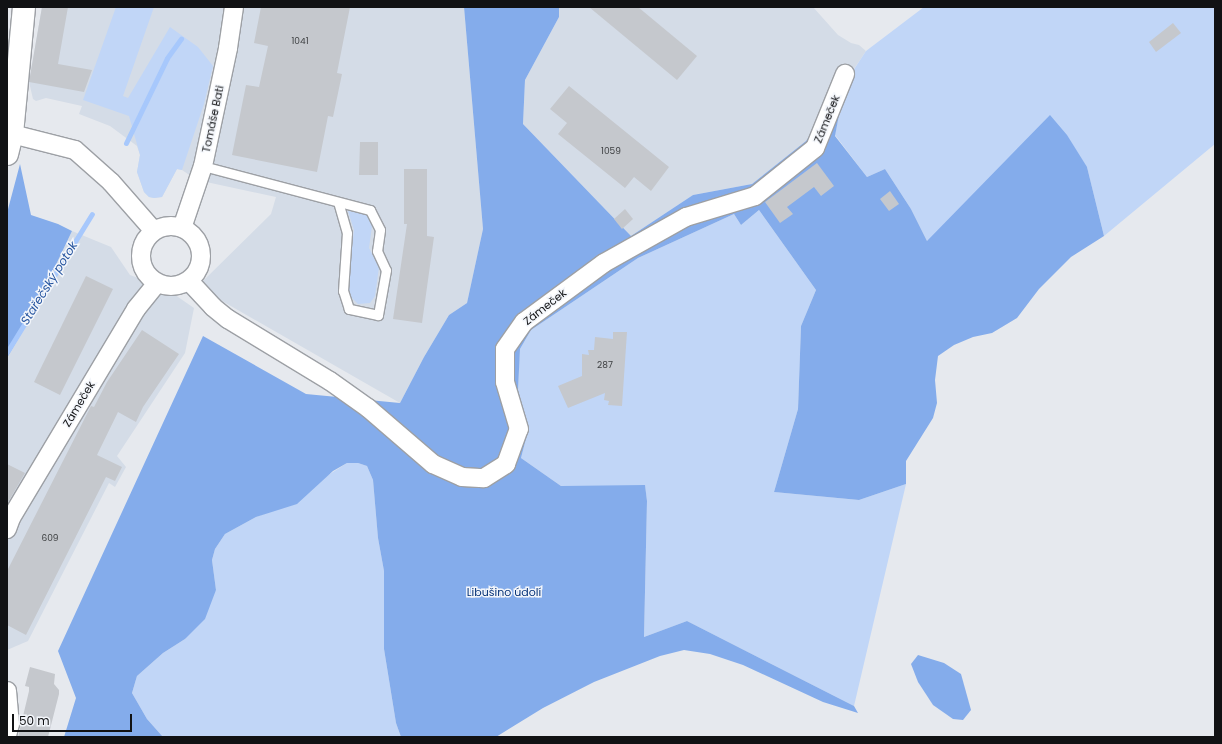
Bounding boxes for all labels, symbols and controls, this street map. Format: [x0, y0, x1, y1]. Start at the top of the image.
house number: 1041 [291, 36, 309, 46]
street label: Tomáše Bati [199, 84, 227, 154]
street label: Zámeček [811, 93, 843, 145]
house number: 1059 [601, 146, 621, 156]
water label: Stařečský potok [18, 239, 80, 327]
street label: Zámeček [521, 286, 569, 328]
house number: 287 [597, 360, 613, 370]
street label: Zámeček [60, 379, 98, 429]
house number: 609 [41, 533, 59, 543]
park label: Libušino údolí [467, 585, 541, 599]
scale bar [14, 706, 134, 732]
text: 50 m [19, 712, 50, 729]

